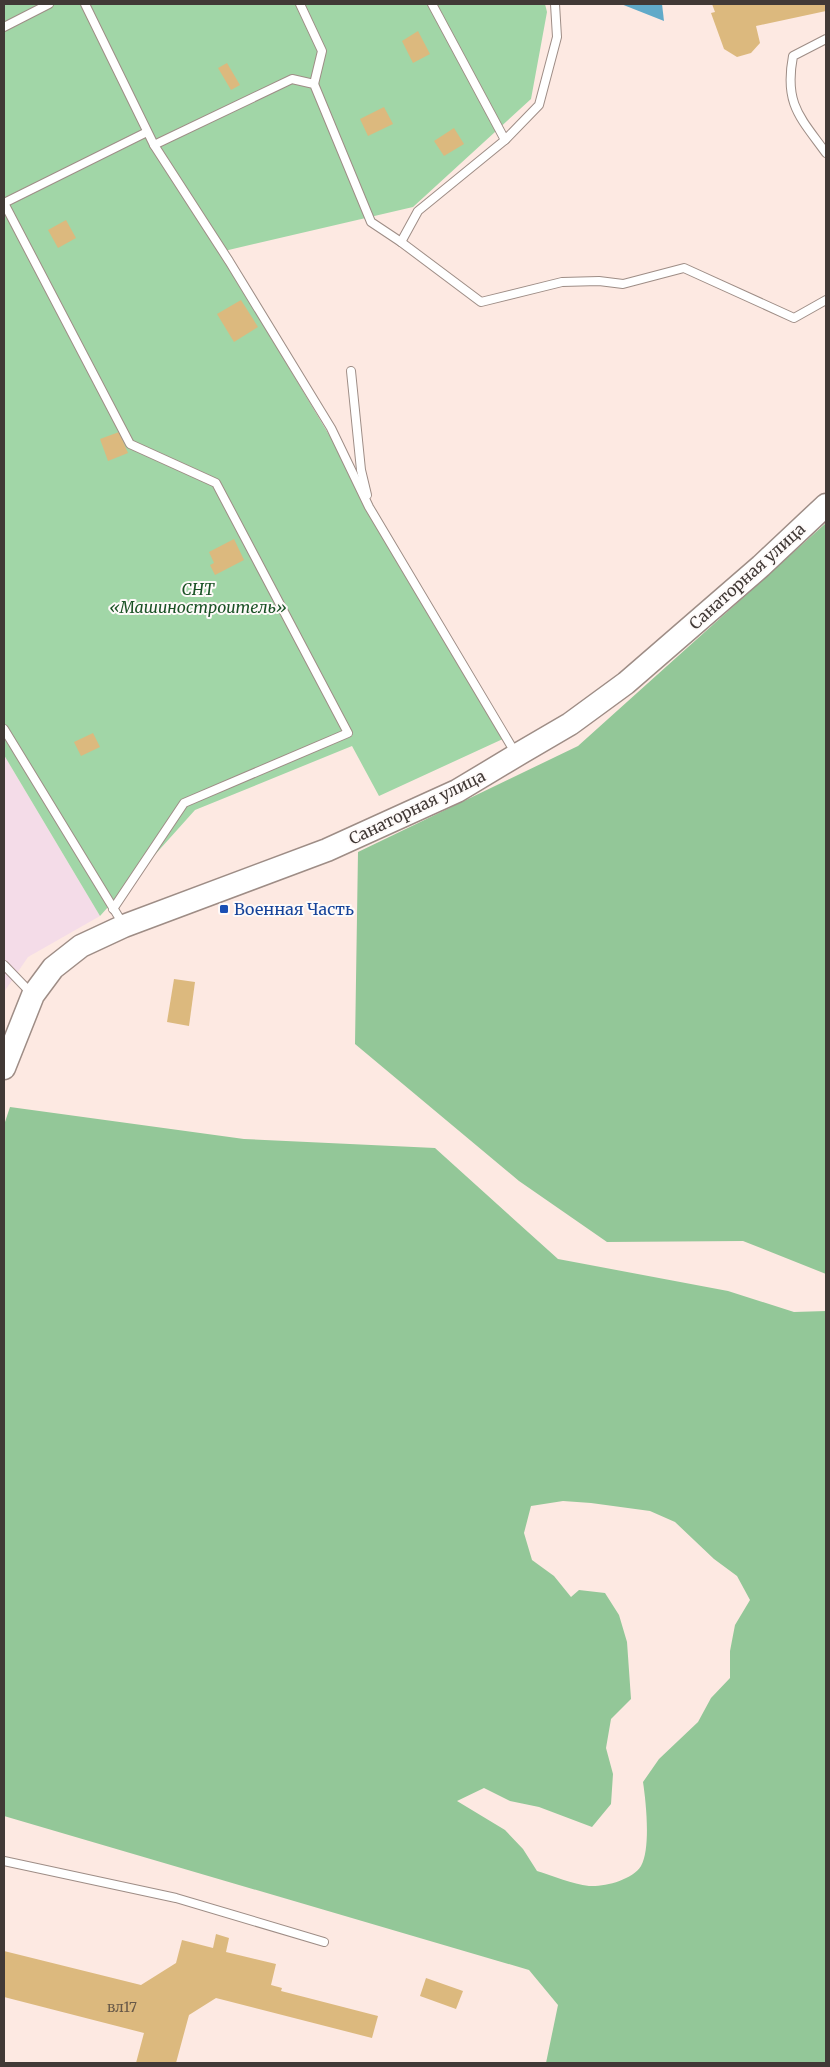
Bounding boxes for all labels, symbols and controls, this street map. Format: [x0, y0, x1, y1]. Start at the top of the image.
street label: Санаторная улица [685, 518, 809, 633]
park label: СНТ «Машиностроитель» [109, 579, 287, 617]
street label: Санаторная улица [346, 765, 489, 849]
place label: Военная Часть [234, 899, 354, 919]
marker: Военная Часть [218, 903, 230, 915]
house number: вл17 [107, 1998, 137, 2016]

